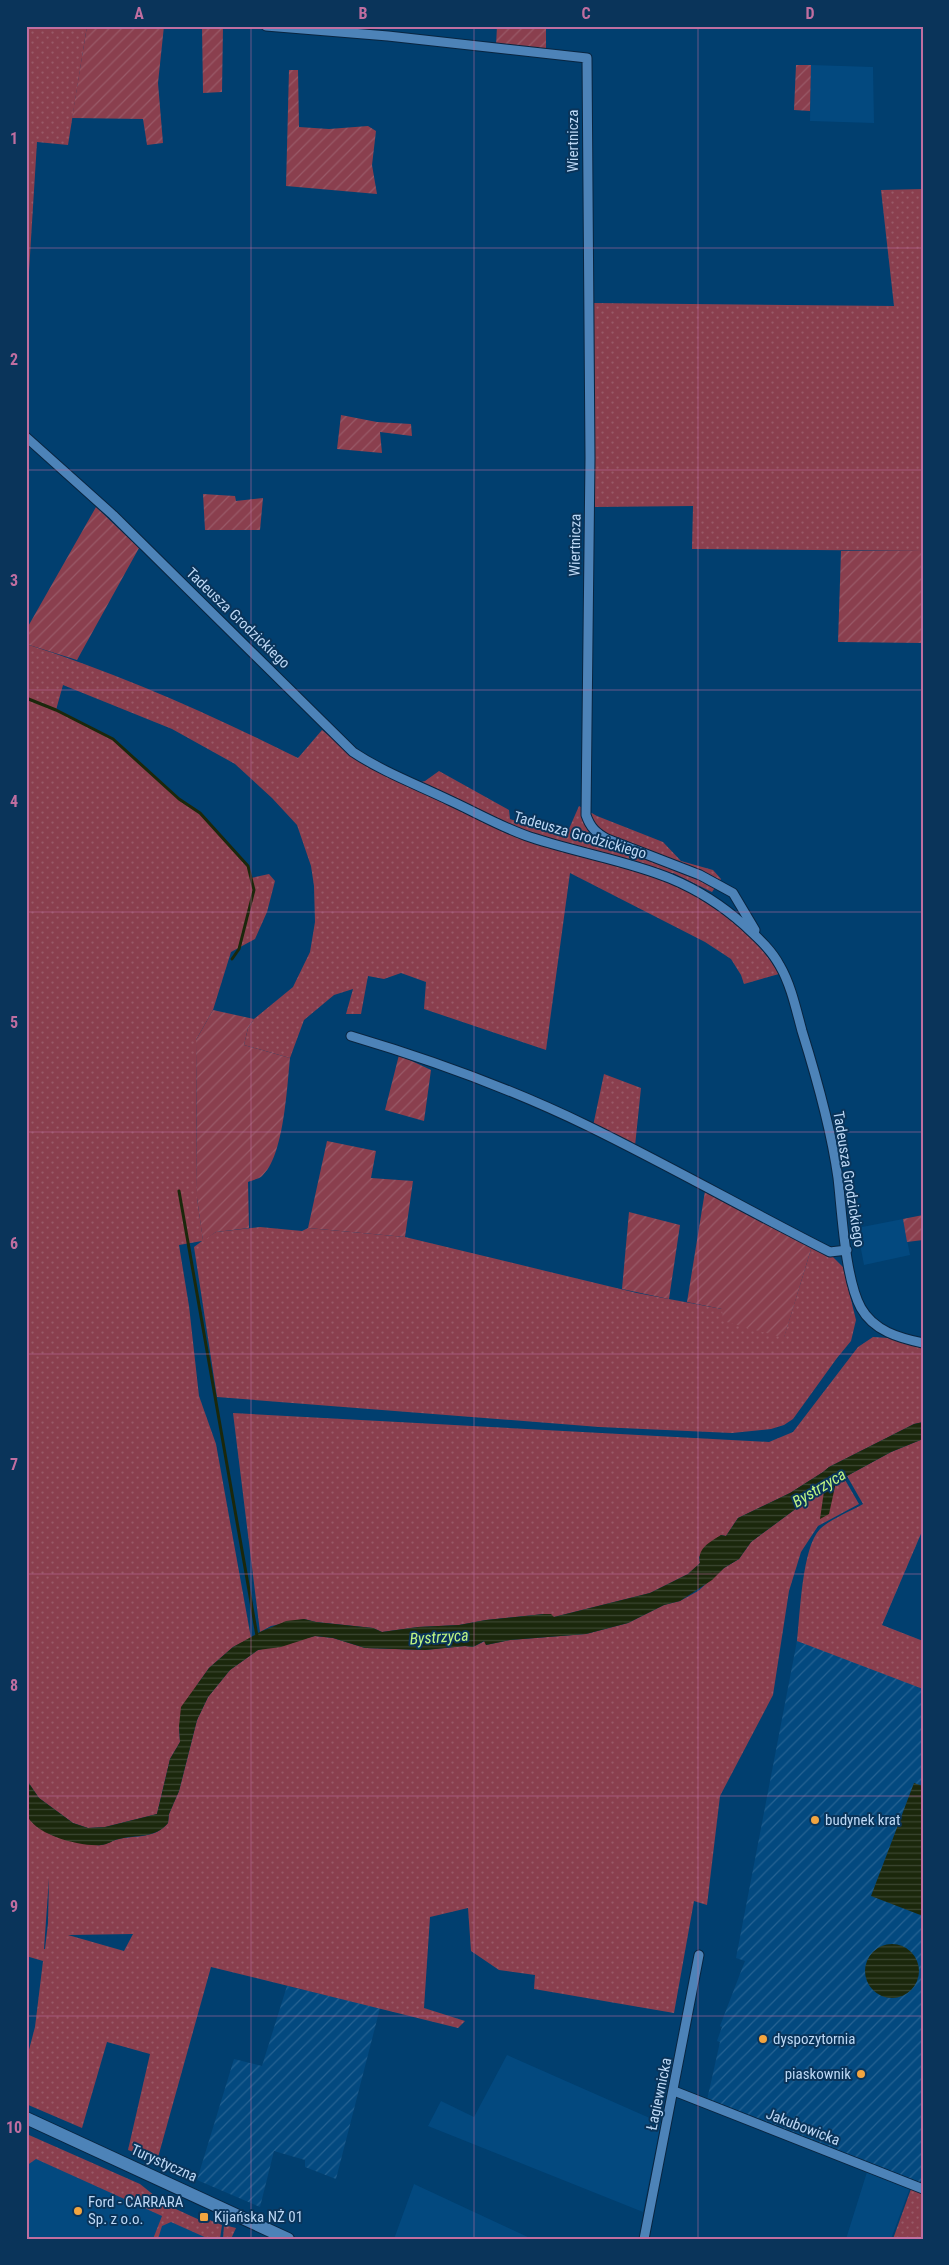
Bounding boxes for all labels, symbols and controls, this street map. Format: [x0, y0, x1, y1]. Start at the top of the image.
text: A [134, 4, 144, 23]
text: B [359, 4, 368, 23]
text: C [581, 4, 591, 23]
text: D [805, 4, 815, 23]
street label: Wiertnicza [564, 110, 582, 172]
text: 1 [10, 129, 18, 148]
text: 2 [10, 350, 18, 369]
street label: Wiertnicza [565, 514, 585, 576]
street label: Tadeusza Grodzickiego [182, 564, 294, 672]
text: 3 [10, 571, 18, 590]
text: 4 [10, 792, 18, 811]
street label: Tadeusza Grodzickiego [512, 807, 648, 863]
text: 5 [10, 1013, 18, 1032]
street label: Tadeusza Grodzickiego [829, 1110, 869, 1248]
text: 6 [10, 1234, 18, 1253]
text: 7 [10, 1455, 18, 1474]
water label: Bystrzyca [789, 1465, 849, 1511]
water label: Bystrzyca [409, 1625, 469, 1649]
text: 8 [10, 1676, 18, 1695]
place label: budynek krat [825, 1811, 901, 1829]
marker: budynek krat [809, 1814, 821, 1826]
text: 9 [10, 1897, 18, 1916]
place label: dyspozytornia [773, 2030, 855, 2048]
marker: dyspozytornia [757, 2033, 769, 2045]
street label: Łagiewnicka [643, 2056, 675, 2132]
place label: piaskownik [785, 2065, 851, 2083]
marker: piaskownik [855, 2068, 867, 2080]
street label: Jakubowicka [764, 2105, 842, 2149]
text: 10 [6, 2118, 22, 2137]
street label: Turystyczna [128, 2140, 200, 2186]
place label: Ford - CARRARA Sp. z o.o. [88, 2193, 184, 2228]
marker: Ford - CARRARA Sp. z o.o. [72, 2205, 84, 2217]
place label: Kijańska NŻ 01 [214, 2208, 303, 2226]
marker: Kijańska NŻ 01 [198, 2211, 210, 2223]

